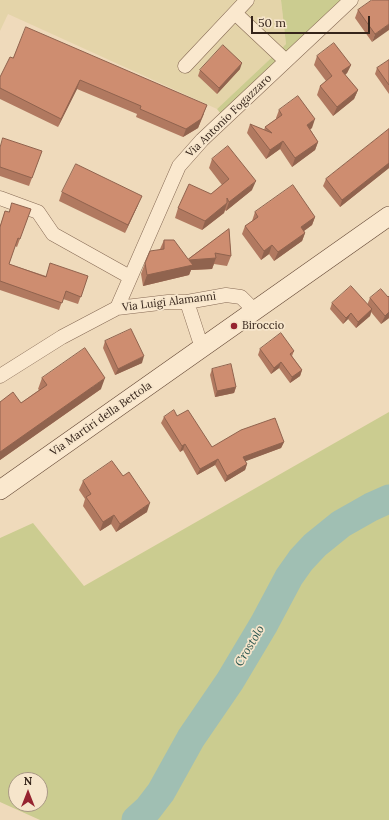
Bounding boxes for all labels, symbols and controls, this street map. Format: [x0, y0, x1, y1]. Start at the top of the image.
scale bar [253, 8, 372, 34]
text: 50 m [258, 15, 286, 30]
street label: Via Antonio Fogazzaro [183, 72, 275, 160]
street label: Via Luigi Alamanni [121, 290, 217, 314]
place label: Biroccio [242, 319, 284, 333]
marker: Biroccio [229, 321, 239, 331]
street label: Via Martiri della Bettola [48, 379, 154, 459]
water label: Crostolo [232, 623, 268, 669]
north arrow [8, 772, 48, 812]
text: N [24, 774, 32, 788]

